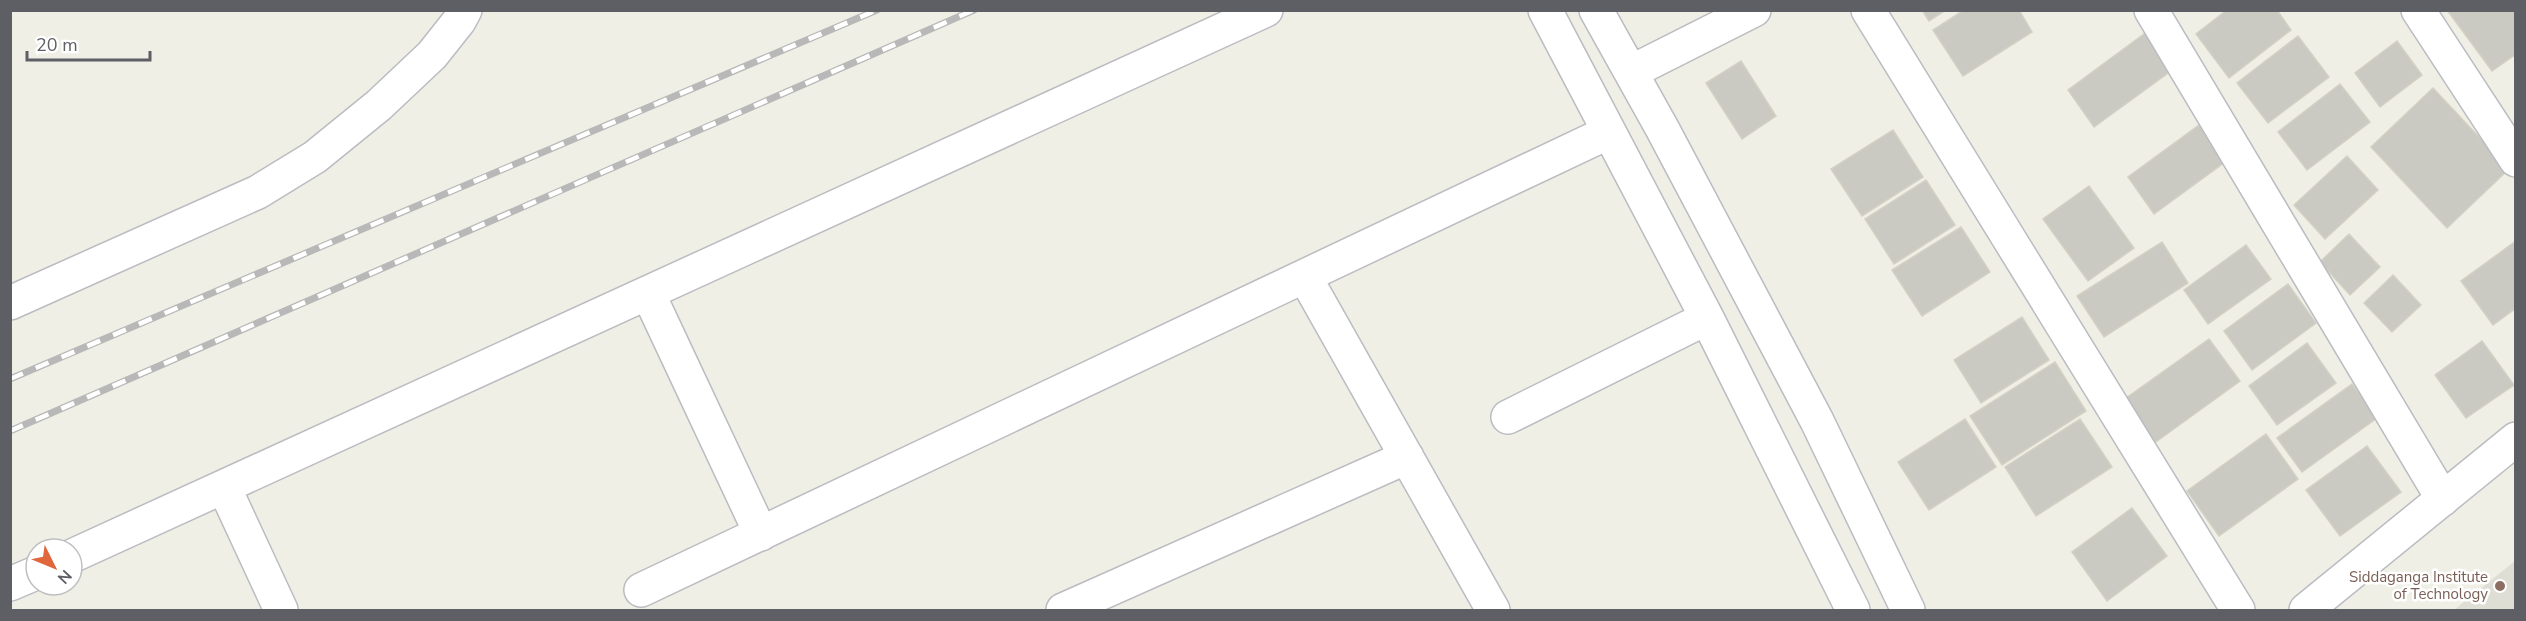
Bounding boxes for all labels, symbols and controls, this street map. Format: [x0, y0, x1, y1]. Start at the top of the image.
scale bar [27, 24, 150, 62]
text: 20 m [36, 33, 78, 57]
north arrow [24, 537, 84, 597]
text: N [52, 565, 76, 588]
place label: Siddaganga Institute of Technology [2349, 567, 2488, 604]
marker: Siddaganga Institute of Technology [2493, 579, 2507, 593]

